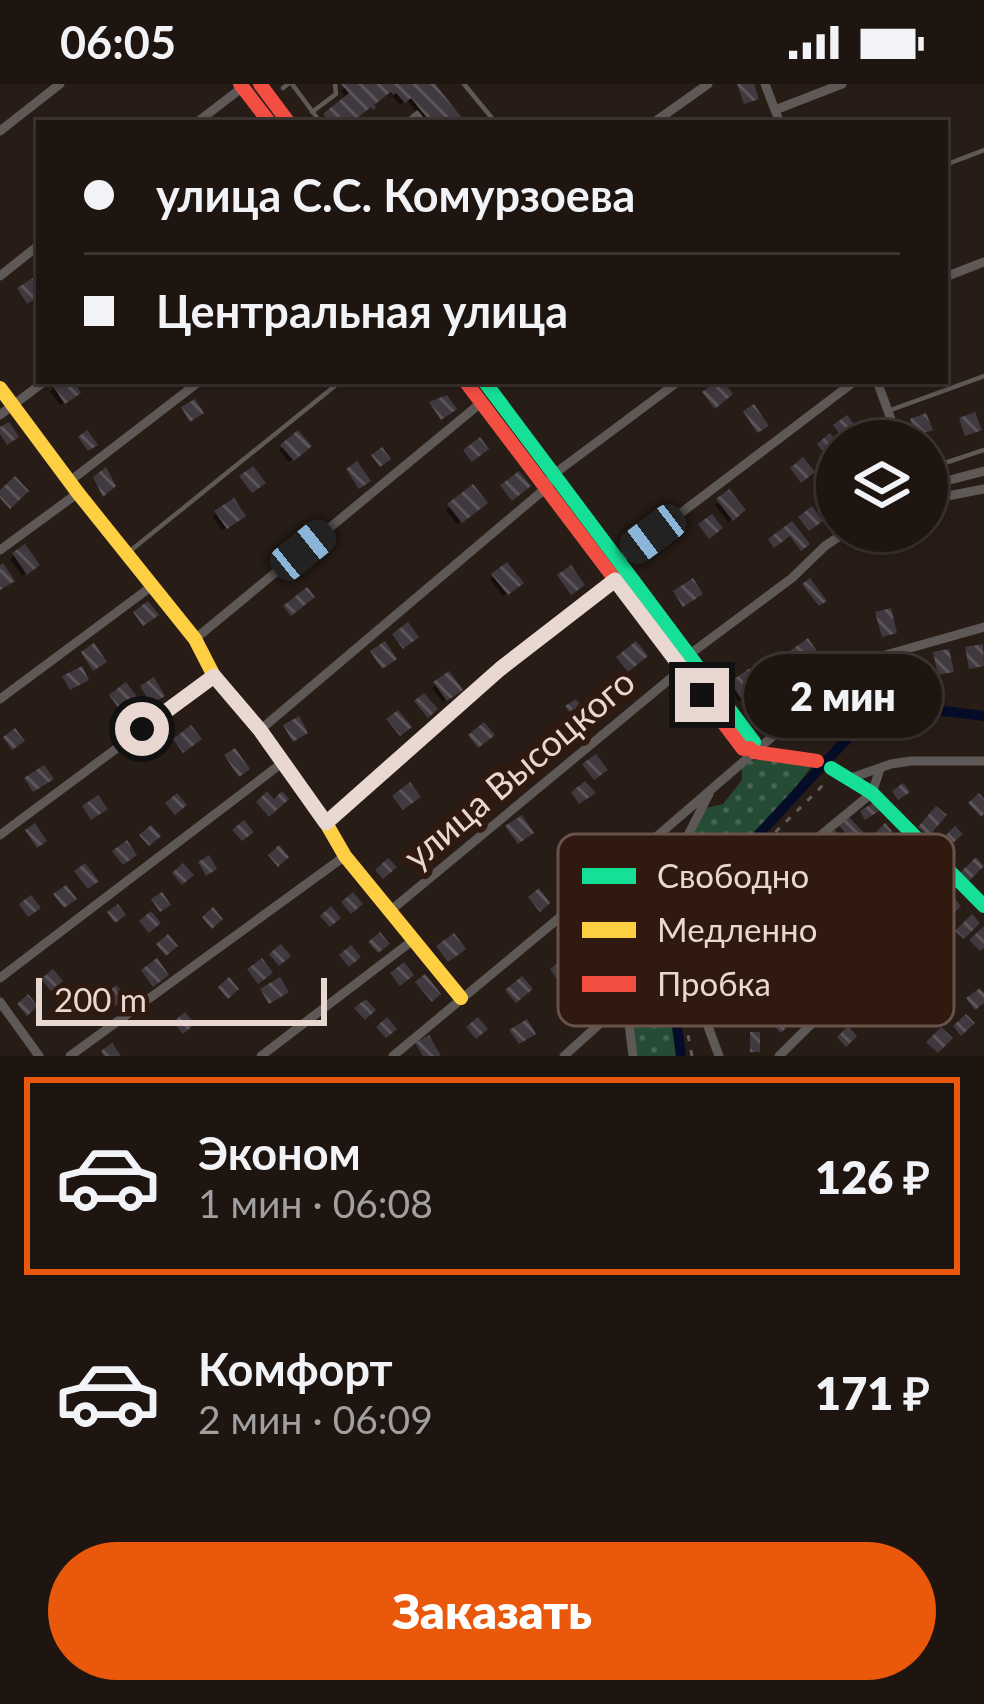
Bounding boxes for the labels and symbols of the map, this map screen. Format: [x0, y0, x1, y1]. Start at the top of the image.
car [613, 498, 693, 570]
car [264, 513, 342, 587]
callout: 2 мин [744, 653, 942, 737]
street label: улица Высоцкого [394, 659, 643, 878]
route end [675, 668, 729, 722]
route start [115, 702, 169, 756]
legend [558, 834, 954, 1026]
text: Свободно [657, 855, 809, 895]
text: Медленно [657, 909, 817, 949]
text: Пробка [657, 963, 771, 1003]
scale bar [36, 972, 327, 1025]

